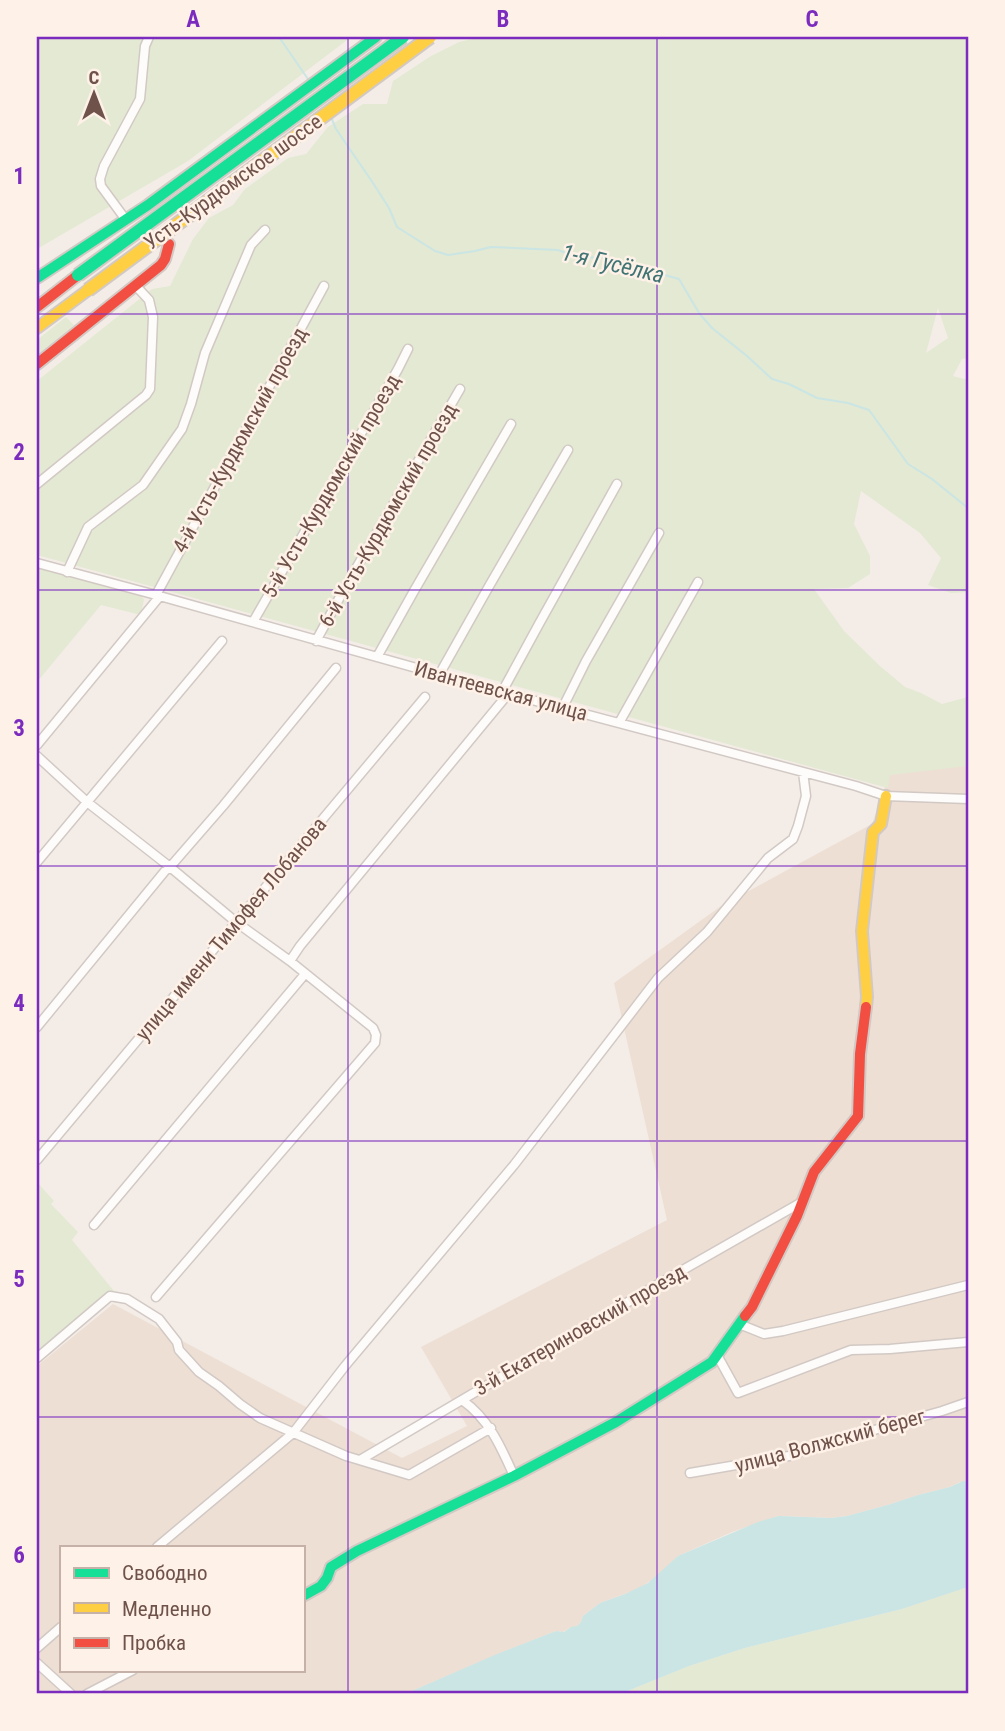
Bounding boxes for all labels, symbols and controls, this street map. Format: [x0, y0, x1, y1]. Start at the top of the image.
text: A [186, 6, 200, 33]
text: B [497, 6, 509, 33]
text: C [805, 6, 819, 33]
north arrow [60, 60, 130, 130]
text: С [89, 66, 100, 89]
street label: Усть-Курдюмское шоссе [139, 109, 327, 255]
text: 1 [13, 163, 25, 190]
water label: 1-я Гусёлка [559, 239, 667, 289]
street label: 4-й Усть-Курдюмский проезд [168, 323, 312, 557]
street label: 5-й Усть-Курдюмский проезд [257, 370, 405, 602]
street label: 6-й Усть-Курдюмский проезд [314, 399, 462, 631]
text: 2 [13, 439, 25, 466]
street label: Ивантеевская улица [412, 656, 590, 726]
text: 3 [13, 715, 25, 742]
street label: улица имени Тимофея Лобанова [131, 813, 331, 1045]
text: 4 [13, 990, 25, 1017]
street label: 3-й Екатериновский проезд [470, 1260, 690, 1400]
text: 5 [13, 1266, 25, 1293]
street label: улица Волжский берег [732, 1404, 928, 1478]
text: 6 [13, 1542, 25, 1569]
legend [60, 1546, 304, 1672]
text: Свободно [122, 1561, 208, 1585]
text: Медленно [122, 1597, 211, 1621]
text: Пробка [122, 1631, 186, 1655]

